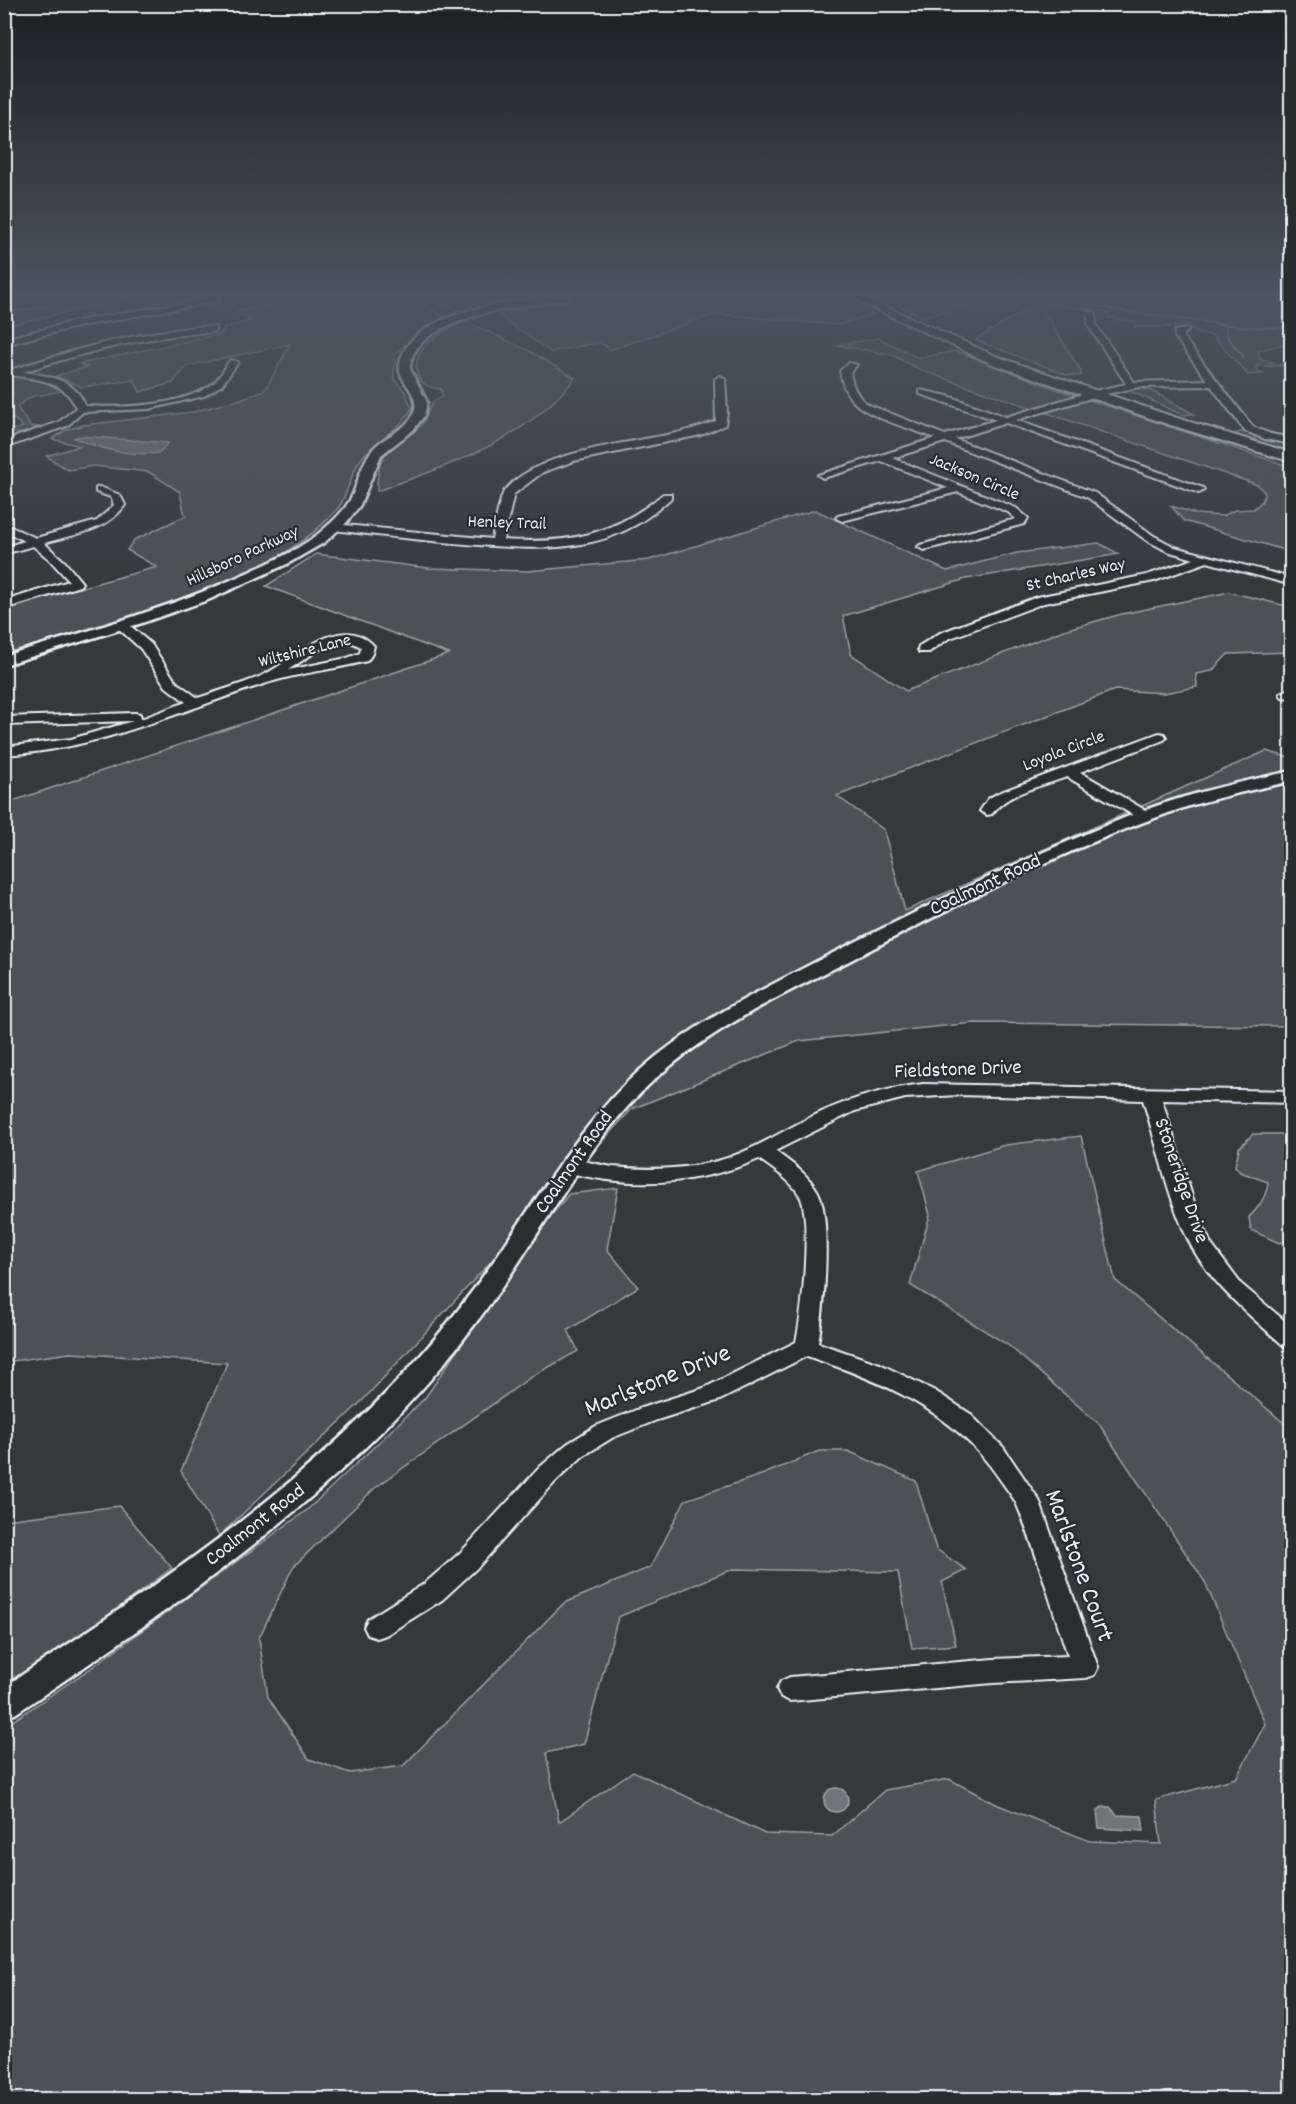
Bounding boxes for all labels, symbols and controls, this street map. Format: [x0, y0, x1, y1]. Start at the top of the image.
street label: Jackson Circle [925, 448, 1023, 508]
street label: Henley Trail [467, 510, 548, 538]
street label: Hillsboro Parkway [183, 520, 304, 594]
street label: St Charles Way [1024, 552, 1129, 600]
street label: Wiltshire Lane [256, 628, 354, 676]
street label: Loyola Circle [1019, 725, 1109, 779]
street label: Coalmont Road [925, 847, 1047, 925]
street label: Fieldstone Drive [894, 1054, 1022, 1088]
street label: Coalmont Road [528, 1105, 622, 1221]
street label: Stoneridge Drive [1145, 1114, 1215, 1248]
street label: Marlstone Drive [579, 1336, 737, 1428]
street label: Coalmont Road [200, 1477, 312, 1575]
street label: Marlstone Court [1033, 1485, 1123, 1648]

